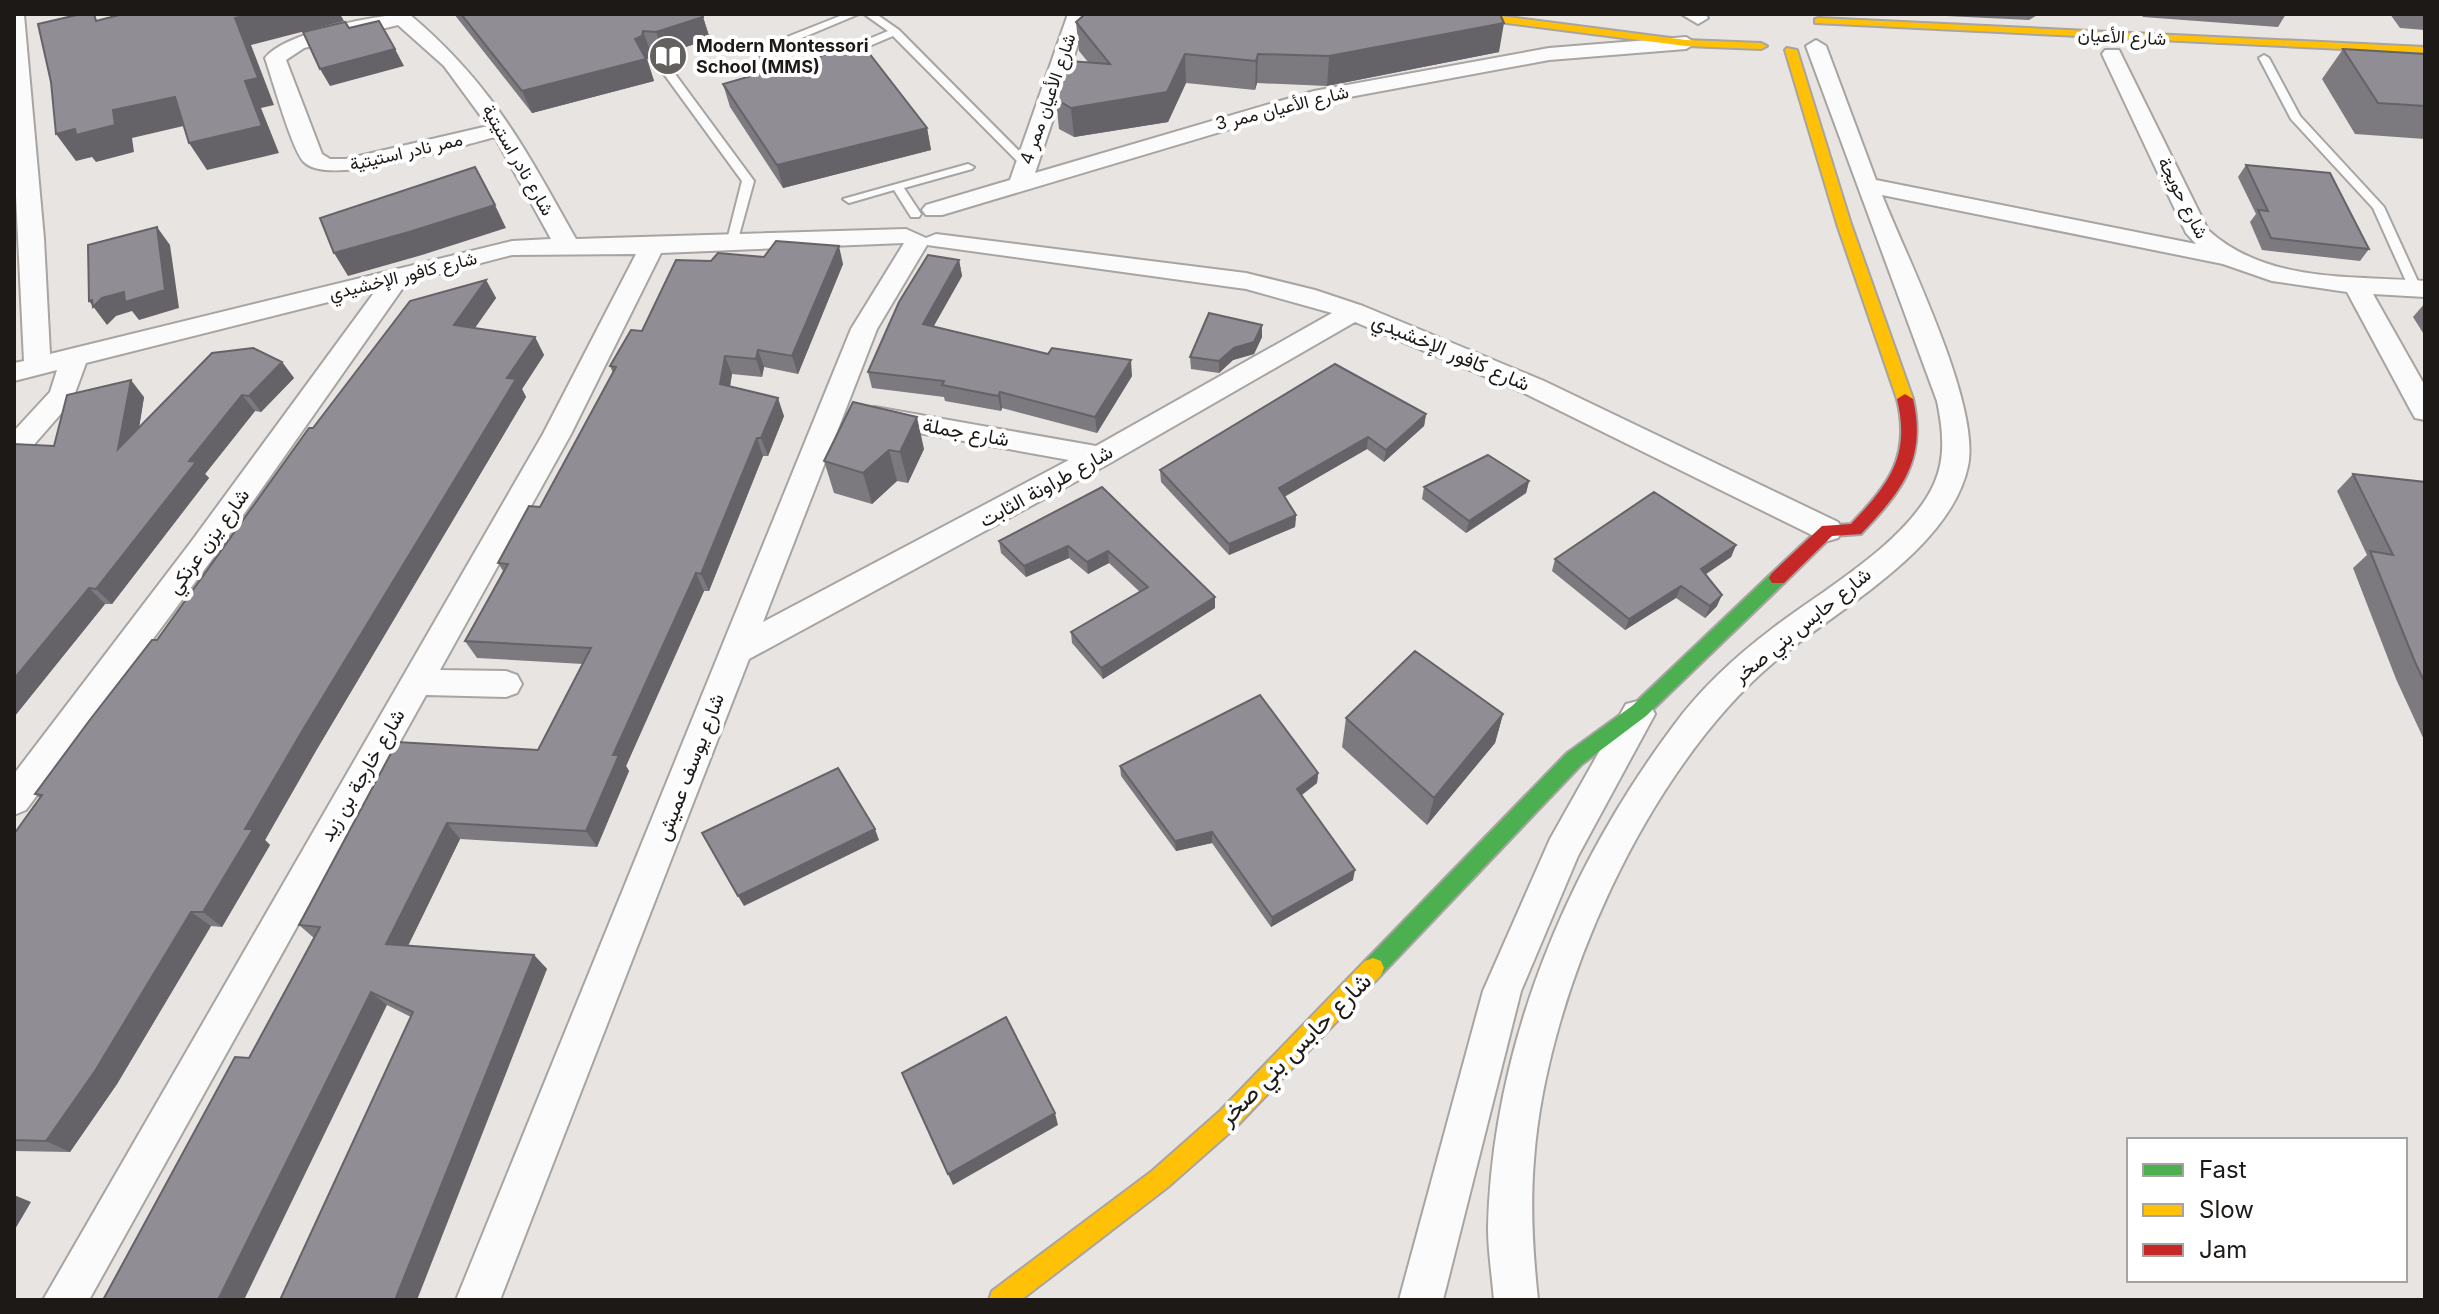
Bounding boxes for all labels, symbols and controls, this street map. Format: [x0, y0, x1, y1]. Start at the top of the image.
street label: شارع الأعيان [2077, 24, 2167, 51]
street label: شارع الأعيان ممر 4 [1015, 31, 1082, 168]
library icon: Modern Montessori School (MMS) [647, 35, 689, 77]
place label: Modern Montessori School (MMS) [696, 35, 869, 77]
street label: شارع الأعيان ممر 3 [1213, 81, 1351, 136]
street label: شارع نادر استيتية [476, 101, 559, 220]
street label: ممر نادر استيتية [347, 128, 465, 176]
street label: شارع حويجة [2152, 154, 2213, 243]
street label: شارع كافور الإخشيدي [327, 247, 480, 309]
street label: شارع كافور الإخشيدي [1367, 308, 1533, 401]
street label: شارع جملة [921, 413, 1011, 453]
street label: شارع طراونة الثابت [975, 440, 1118, 534]
street label: شارع يزن عرنكي [162, 483, 258, 601]
street label: شارع حابس بني صخر [1728, 562, 1879, 692]
street label: شارع يوسف عميش [651, 690, 731, 845]
street label: شارع خارجة بن زيد [314, 705, 411, 846]
street label: شارع حابس بني صخر [1212, 966, 1381, 1135]
legend [2127, 1138, 2407, 1282]
text: Fast [2199, 1155, 2247, 1184]
text: Slow [2199, 1195, 2254, 1224]
text: Jam [2199, 1235, 2247, 1264]

